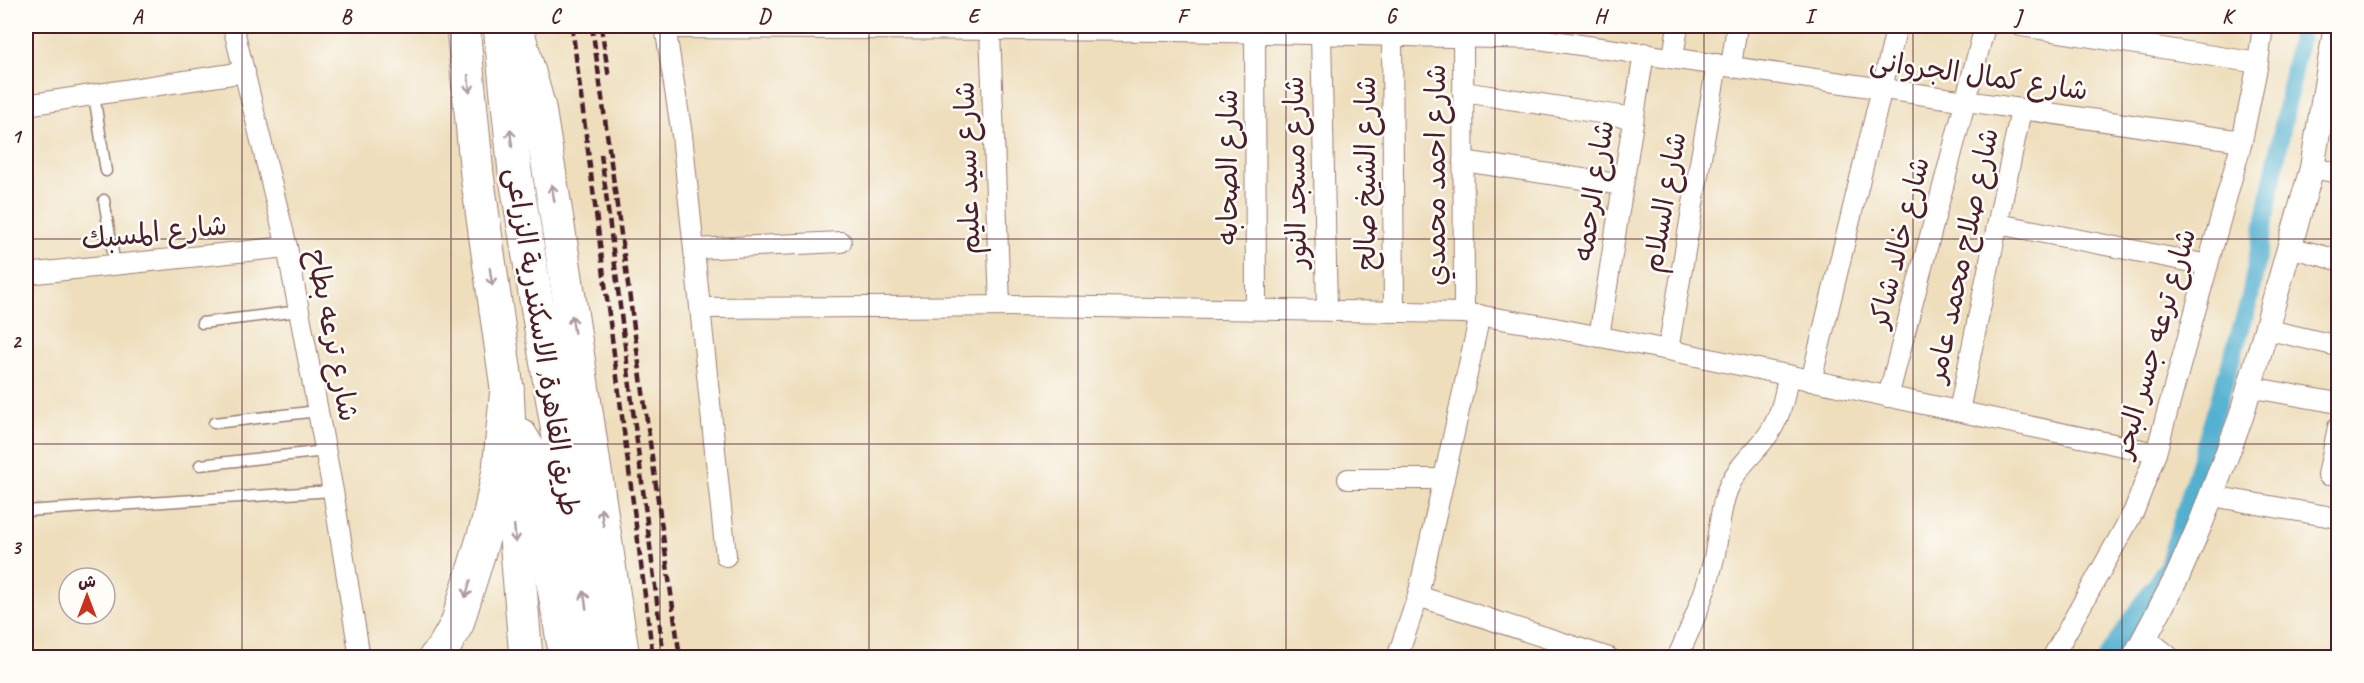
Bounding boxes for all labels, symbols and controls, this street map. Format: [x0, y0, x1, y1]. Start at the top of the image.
text: A [132, 4, 144, 29]
text: B [341, 4, 353, 29]
text: C [550, 4, 562, 29]
text: D [758, 4, 772, 29]
text: E [968, 4, 982, 29]
text: F [1177, 4, 1191, 29]
text: G [1386, 4, 1399, 29]
text: H [1594, 4, 1609, 29]
text: I [1805, 4, 1818, 29]
text: J [2013, 4, 2025, 29]
text: K [2222, 4, 2236, 29]
street label: شارع كمال الجروانى [1867, 42, 2090, 110]
street label: شارع احمد محمدي [1418, 64, 1456, 286]
one-way arrow [464, 73, 475, 93]
street label: شارع مسجد النور [1276, 76, 1316, 270]
street label: شارع الشيخ صالح [1348, 76, 1385, 270]
street label: شارع سيد عليم [946, 81, 992, 255]
street label: شارع الصحابه [1210, 89, 1247, 245]
street label: شارع الرحمه [1565, 118, 1623, 265]
text: 1 [12, 124, 23, 149]
street label: شارع صلاح محمد عامر [1918, 125, 2008, 388]
one-way arrow [505, 128, 516, 148]
street label: شارع السلام [1634, 129, 1698, 276]
street label: شارع خالد شاكر [1860, 153, 1939, 333]
street label: طريق القاهرة, الاسكندرية الزراعى [498, 165, 588, 519]
one-way arrow [547, 184, 558, 204]
street label: شارع المسبك [79, 207, 229, 259]
street label: شارع ترعه جسر البحر [2104, 224, 2205, 464]
street label: شارع ترعه بطاح [297, 246, 367, 425]
one-way arrow [486, 267, 497, 287]
one-way arrow [568, 314, 579, 334]
text: 2 [12, 329, 23, 354]
one-way arrow [596, 507, 607, 527]
one-way arrow [510, 523, 521, 543]
text: 3 [12, 535, 23, 560]
north arrow [57, 566, 117, 626]
text: ش [78, 572, 96, 592]
one-way arrow [462, 579, 473, 598]
one-way arrow [579, 590, 590, 610]

